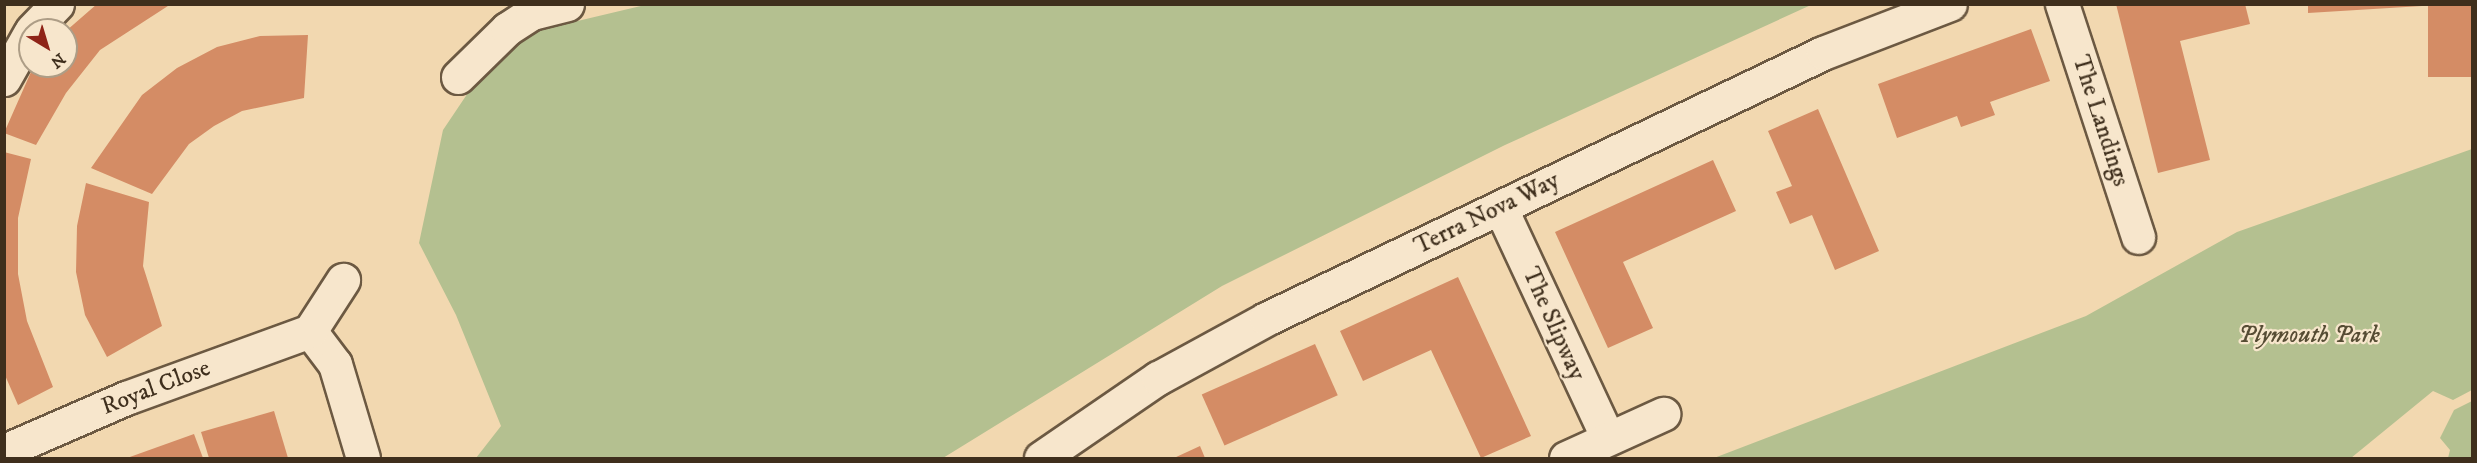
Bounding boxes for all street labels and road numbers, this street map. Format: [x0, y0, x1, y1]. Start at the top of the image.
street label: The Landings [2065, 52, 2135, 190]
street label: Terra Nova Way [1410, 166, 1564, 262]
street label: The Slipway [1515, 263, 1591, 385]
street label: Royal Close [98, 354, 214, 422]

